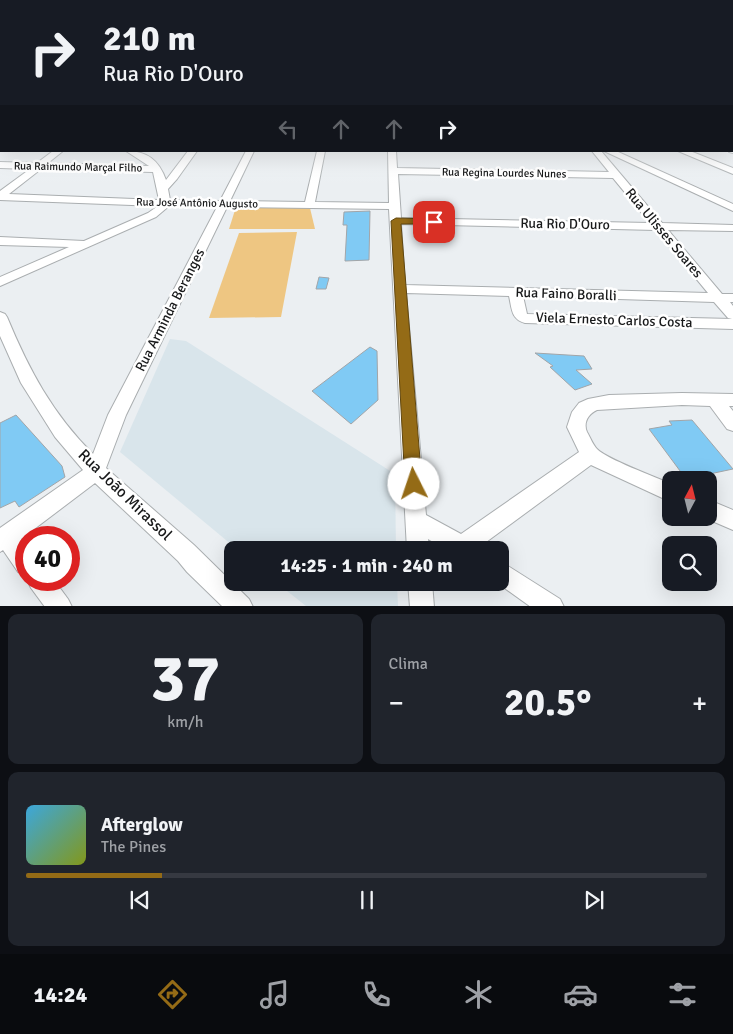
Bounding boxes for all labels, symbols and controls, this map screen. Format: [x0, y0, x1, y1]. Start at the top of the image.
text: 210 m [103, 17, 196, 60]
icon: right [20, 20, 85, 85]
text: Rua Rio D'Ouro [103, 60, 244, 87]
icon: left [274, 115, 302, 143]
icon: ahead [327, 115, 355, 143]
icon: ahead [380, 115, 408, 143]
icon: right [433, 115, 461, 143]
street label: Rua Raimundo Marçal Filho [14, 159, 143, 175]
street label: Rua Regina Lourdes Nunes [442, 165, 567, 181]
street label: Rua Ulisses Soares [622, 185, 706, 281]
street label: Rua José Antônio Augusto [136, 195, 258, 211]
pin [413, 201, 455, 243]
icon: arrive [420, 208, 448, 236]
street label: Rua Rio D'Ouro [520, 215, 610, 233]
street label: Rua Arminda Beranges [132, 246, 208, 374]
street label: Rua Faino Boralli [515, 284, 617, 304]
street label: Viela Ernesto Carlos Costa [535, 309, 693, 331]
street label: Rua João Mirassol [74, 445, 176, 545]
position arrow [387, 457, 439, 509]
north arrow [662, 471, 718, 526]
map controls [662, 471, 717, 591]
speed limit sign: 40 [15, 526, 80, 591]
button: search [662, 536, 717, 591]
text: 14:25 · 1 min · 240 m [280, 554, 453, 578]
text: 37 [150, 639, 220, 719]
text: Clima [389, 654, 428, 674]
text: 20.5° [504, 679, 592, 726]
text: − [389, 686, 404, 720]
text: + [692, 686, 707, 720]
text: km/h [167, 712, 203, 732]
text: Afterglow [101, 813, 183, 837]
text: The Pines [101, 837, 166, 857]
icon: previous [126, 886, 154, 914]
icon: pause [353, 886, 381, 914]
icon: next [580, 886, 608, 914]
icon: directions [155, 977, 190, 1012]
icon: music [257, 977, 292, 1012]
icon: phone [359, 977, 394, 1012]
icon: climate [461, 977, 496, 1012]
icon: car [563, 977, 598, 1012]
icon: filters [665, 977, 700, 1012]
text: 14:24 [34, 981, 88, 1008]

